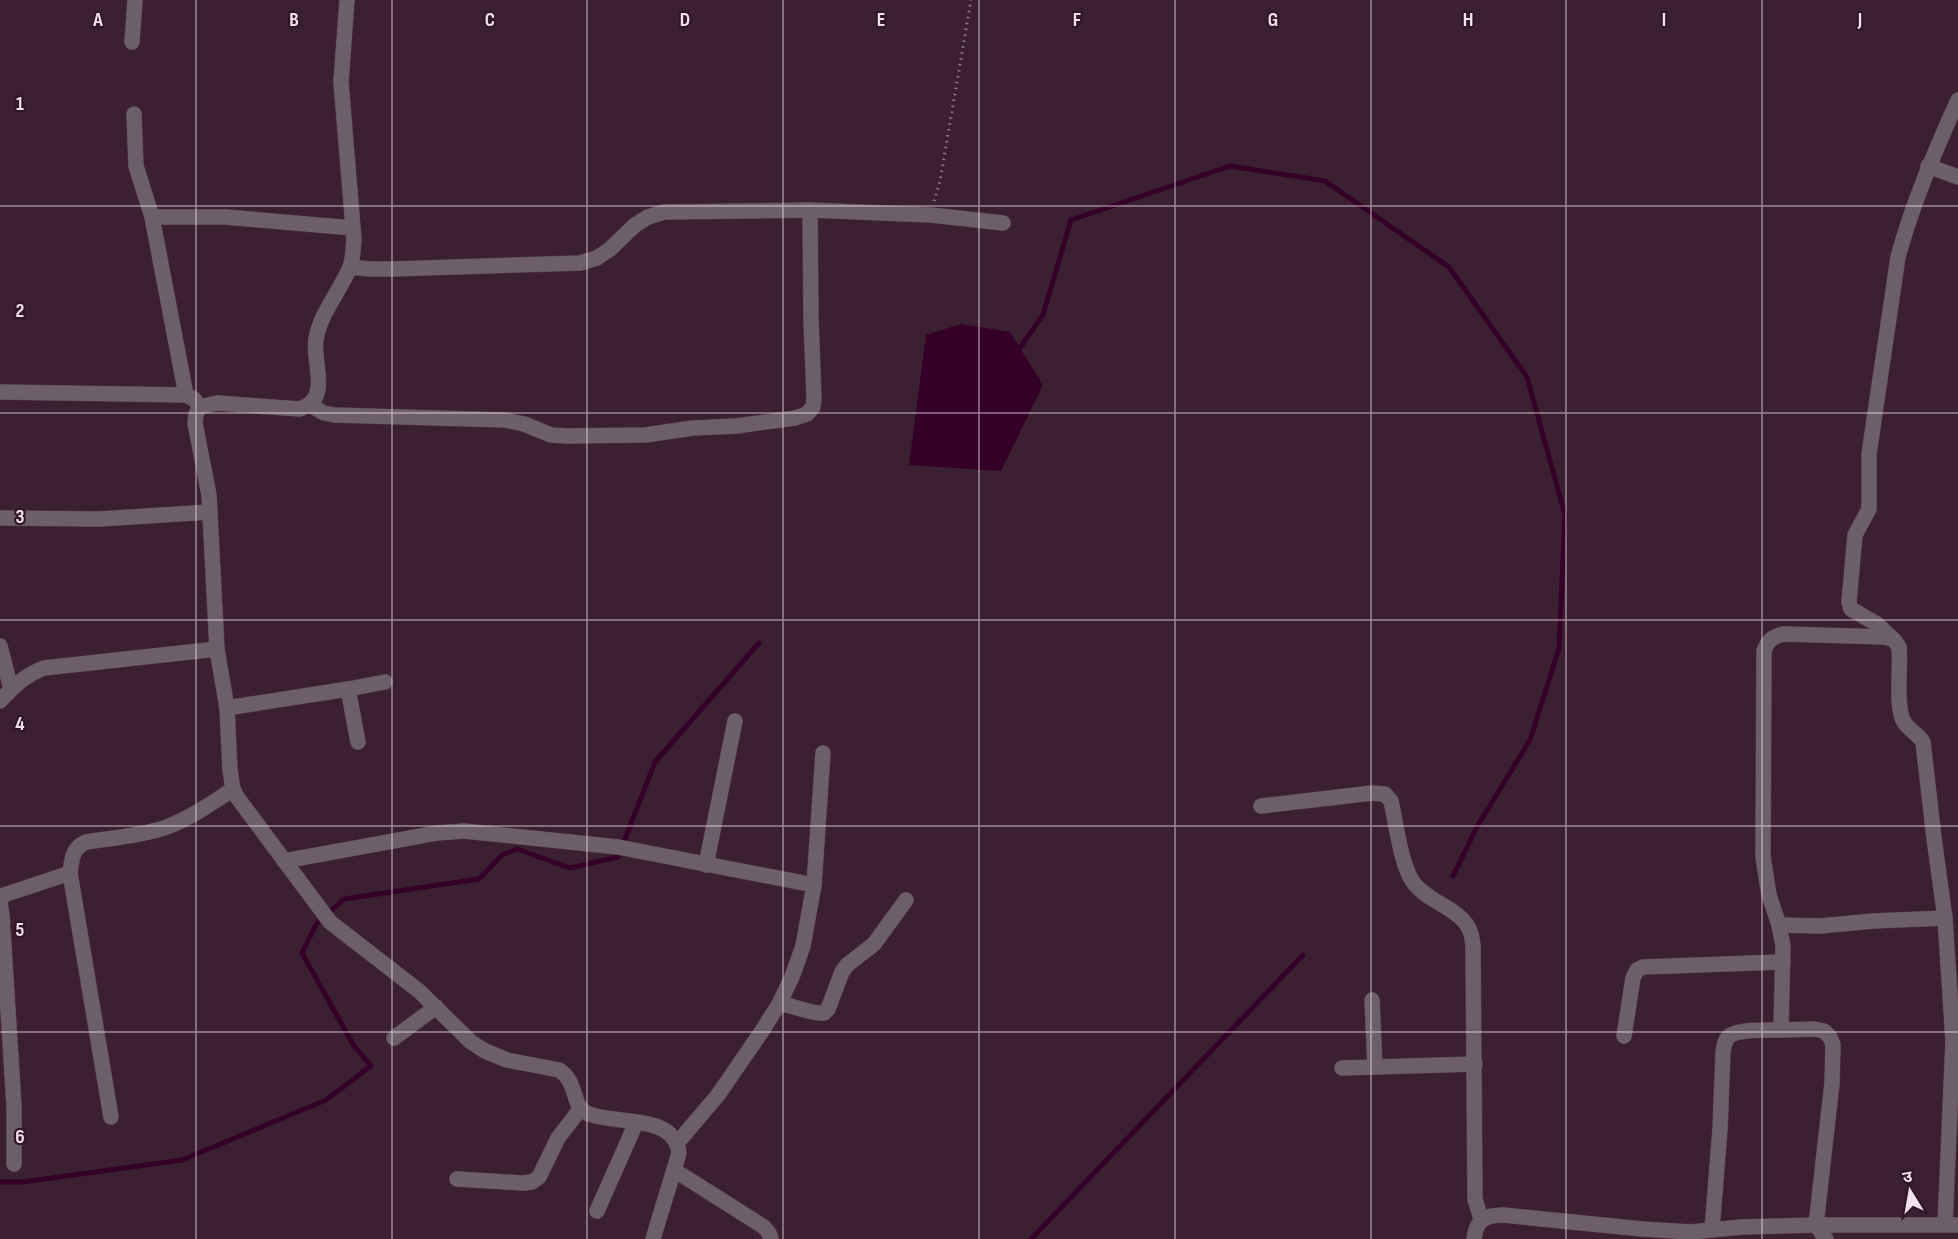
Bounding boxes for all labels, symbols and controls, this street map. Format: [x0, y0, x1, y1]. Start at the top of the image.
text: A [92, 8, 103, 32]
text: B [289, 8, 299, 32]
text: C [485, 8, 495, 32]
text: D [680, 8, 690, 32]
text: E [877, 8, 885, 32]
text: F [1073, 8, 1081, 32]
text: G [1268, 8, 1278, 32]
text: H [1463, 8, 1473, 32]
text: I [1662, 8, 1666, 32]
text: J [1857, 8, 1862, 32]
text: 1 [16, 92, 24, 116]
text: 2 [16, 299, 24, 323]
text: 3 [16, 505, 25, 529]
text: 4 [15, 712, 25, 736]
text: 5 [16, 918, 25, 942]
text: 6 [15, 1125, 25, 1149]
north arrow [1880, 1161, 1940, 1221]
text: उ [1901, 1167, 1914, 1188]

